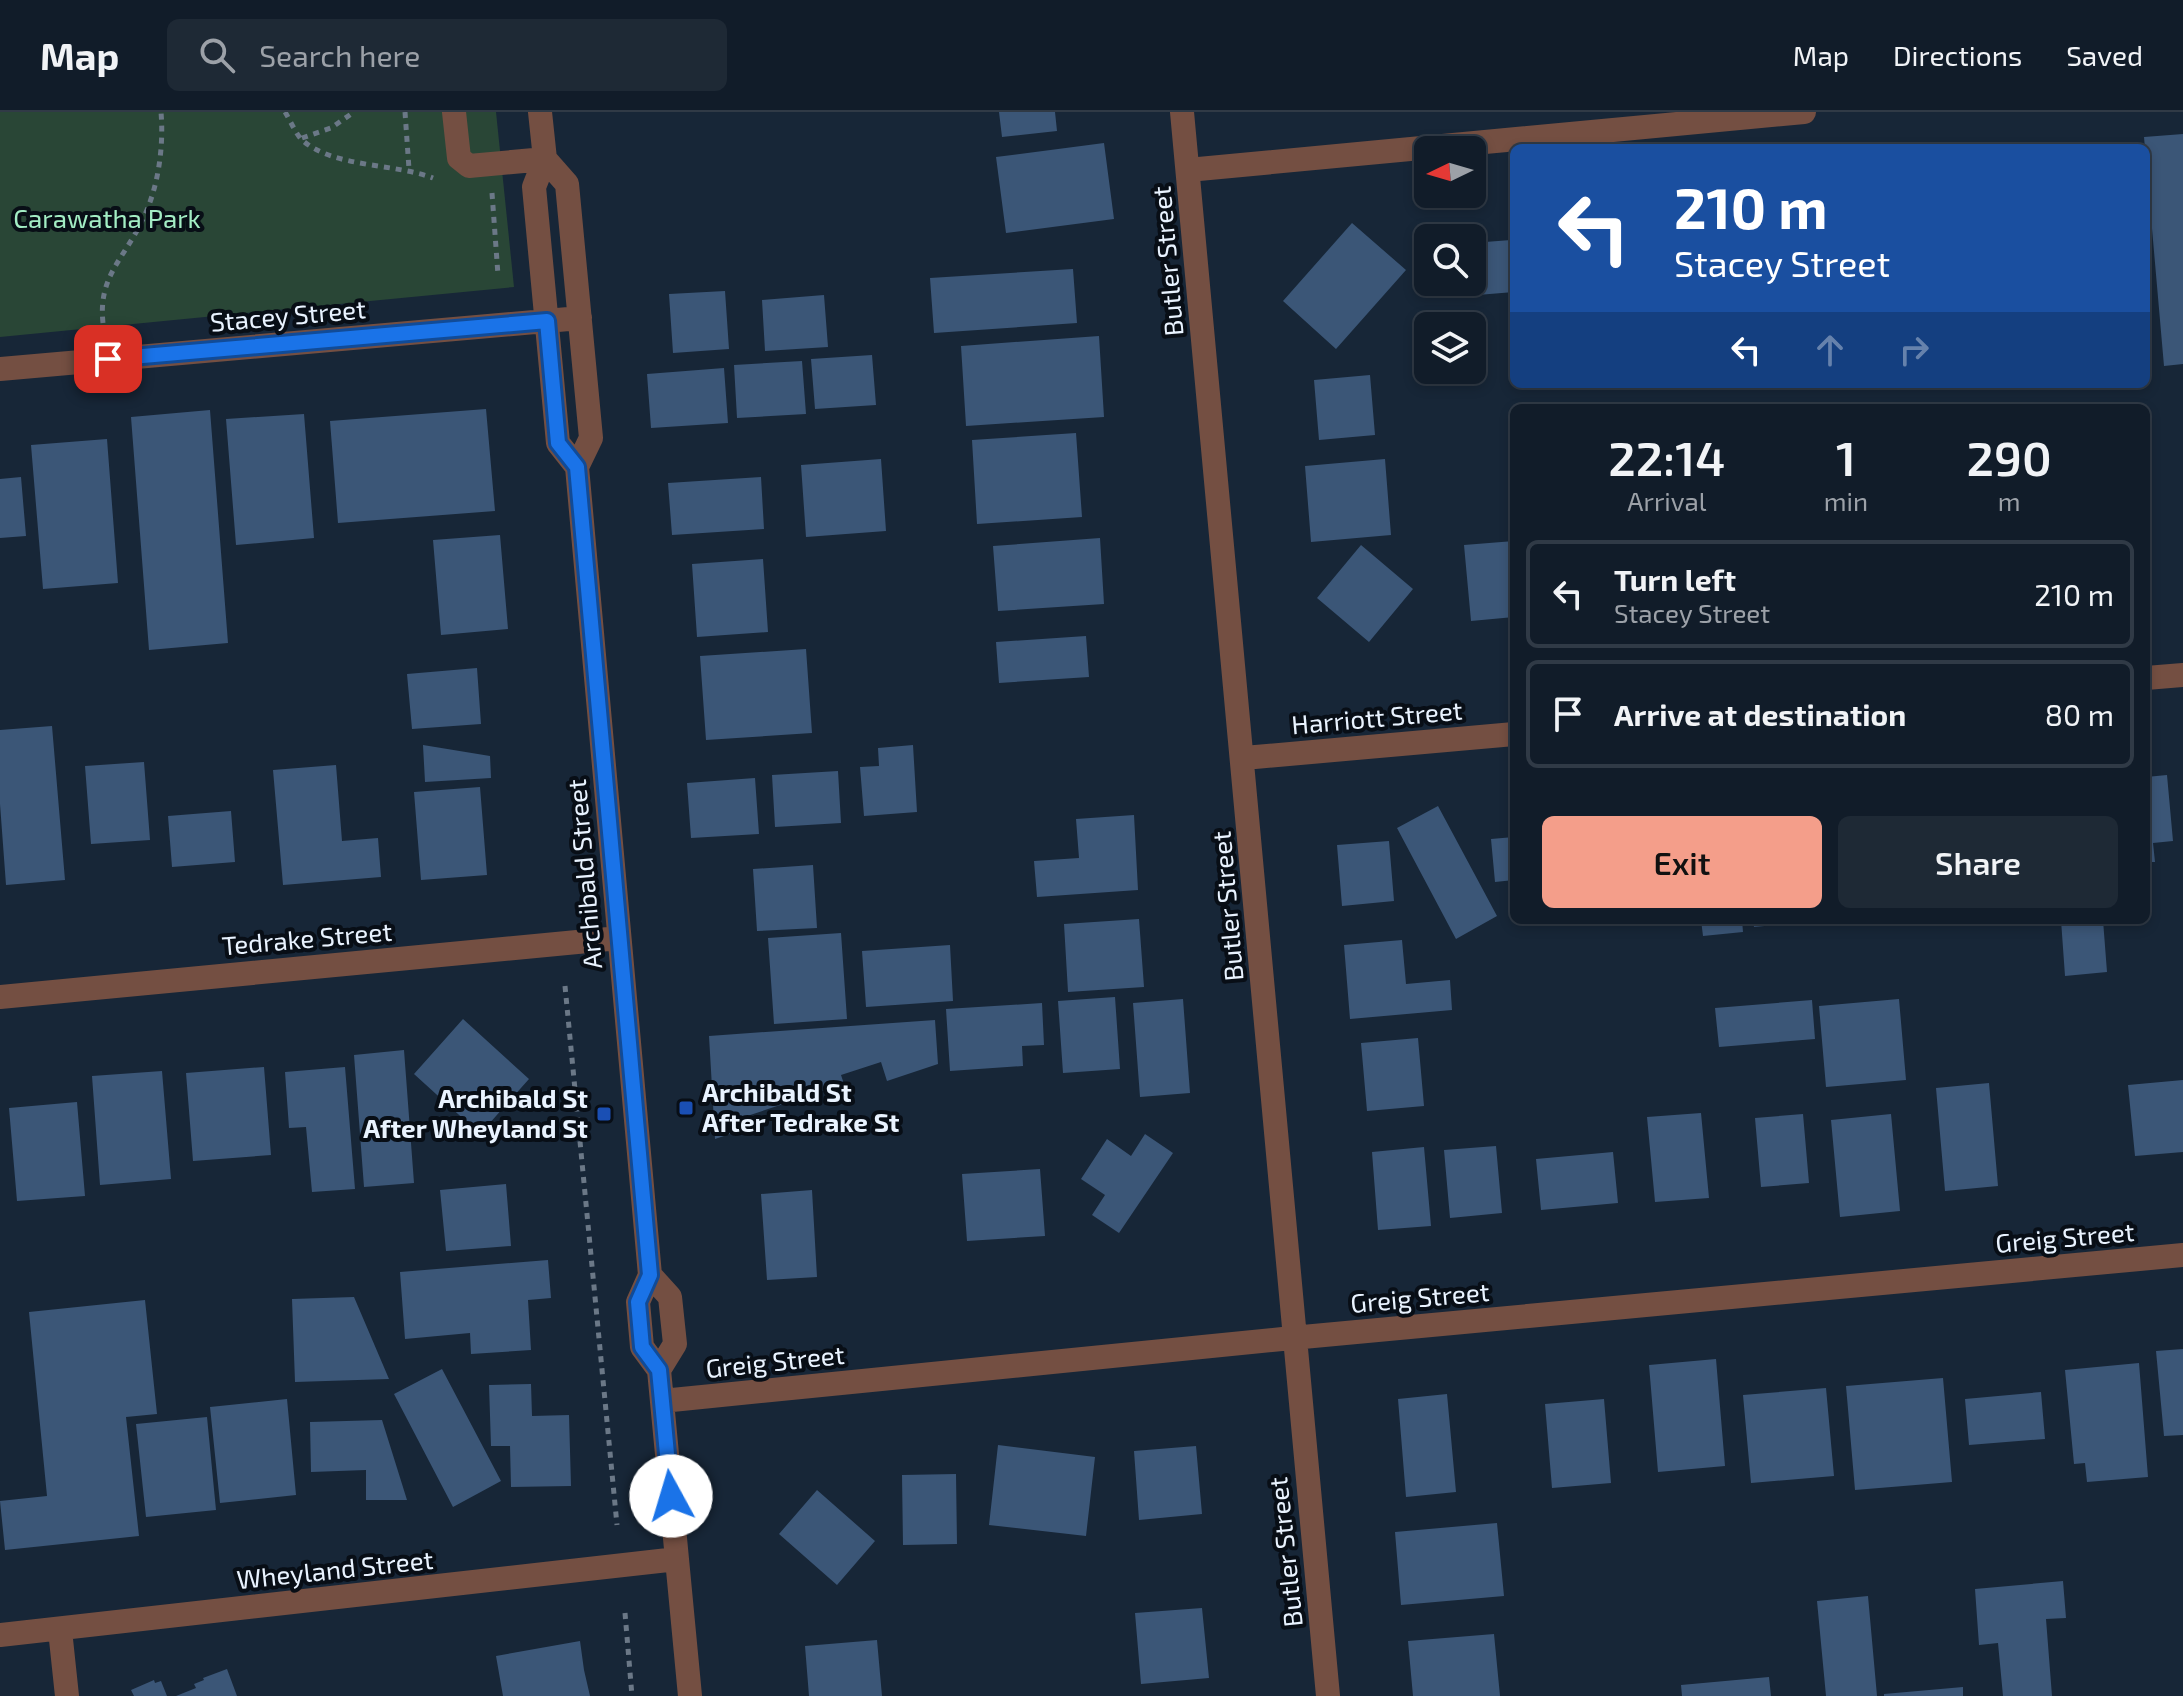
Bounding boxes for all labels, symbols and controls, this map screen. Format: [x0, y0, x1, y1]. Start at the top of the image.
search box [167, 19, 727, 91]
text: Map [40, 32, 119, 78]
icon: search [195, 33, 239, 77]
text: Search here [259, 37, 420, 73]
text: Map [1793, 38, 1849, 72]
text: Directions [1893, 38, 2022, 72]
text: Saved [2066, 38, 2143, 72]
north arrow [1414, 136, 1486, 208]
map controls [1414, 136, 1486, 384]
text: 210 m [1674, 173, 1828, 240]
icon: left [1542, 176, 1646, 280]
street label: Butler Street [1144, 185, 1189, 337]
park label: Carawatha Park [13, 202, 201, 233]
button: search [1414, 224, 1486, 296]
text: Stacey Street [1674, 241, 1890, 284]
street label: Stacey Street [209, 292, 367, 337]
button: layers [1414, 312, 1486, 384]
pin [74, 325, 142, 393]
icon: left [1724, 328, 1768, 372]
icon: ahead [1808, 328, 1852, 372]
icon: right [1892, 328, 1936, 372]
icon: arrive [86, 337, 130, 381]
text: 22:14 [1608, 428, 1725, 486]
text: 1 [1836, 428, 1856, 486]
text: 290 [1967, 428, 2052, 486]
text: Arrival [1627, 485, 1706, 516]
text: min [1824, 485, 1868, 516]
text: m [1998, 485, 2020, 516]
text: Turn left [1614, 561, 1736, 597]
icon: left [1546, 572, 1590, 616]
text: 210 m [2034, 576, 2114, 612]
text: Stacey Street [1614, 597, 1770, 628]
icon: arrive [1546, 692, 1590, 736]
street label: Harriott Street [1290, 694, 1464, 739]
text: Arrive at destination [1614, 696, 1906, 732]
text: 80 m [2045, 696, 2114, 732]
street label: Archibald Street [560, 778, 607, 970]
button: Exit [1542, 816, 1822, 908]
button: Share [1838, 816, 2118, 908]
street label: Butler Street [1204, 830, 1249, 982]
street label: Tedrake Street [221, 915, 393, 960]
place label: Archibald St After Tedrake St [702, 1076, 900, 1137]
place label: Archibald St After Wheyland St [363, 1082, 588, 1144]
marker: Archibald St After Tedrake St [677, 1099, 695, 1117]
marker: Archibald St After Wheyland St [595, 1105, 613, 1123]
street label: Greig Street [1994, 1215, 2136, 1258]
street label: Greig Street [1349, 1275, 1491, 1318]
street label: Greig Street [704, 1338, 846, 1383]
position arrow [629, 1454, 713, 1538]
street label: Butler Street [1261, 1476, 1308, 1629]
street label: Wheyland Street [235, 1543, 435, 1594]

